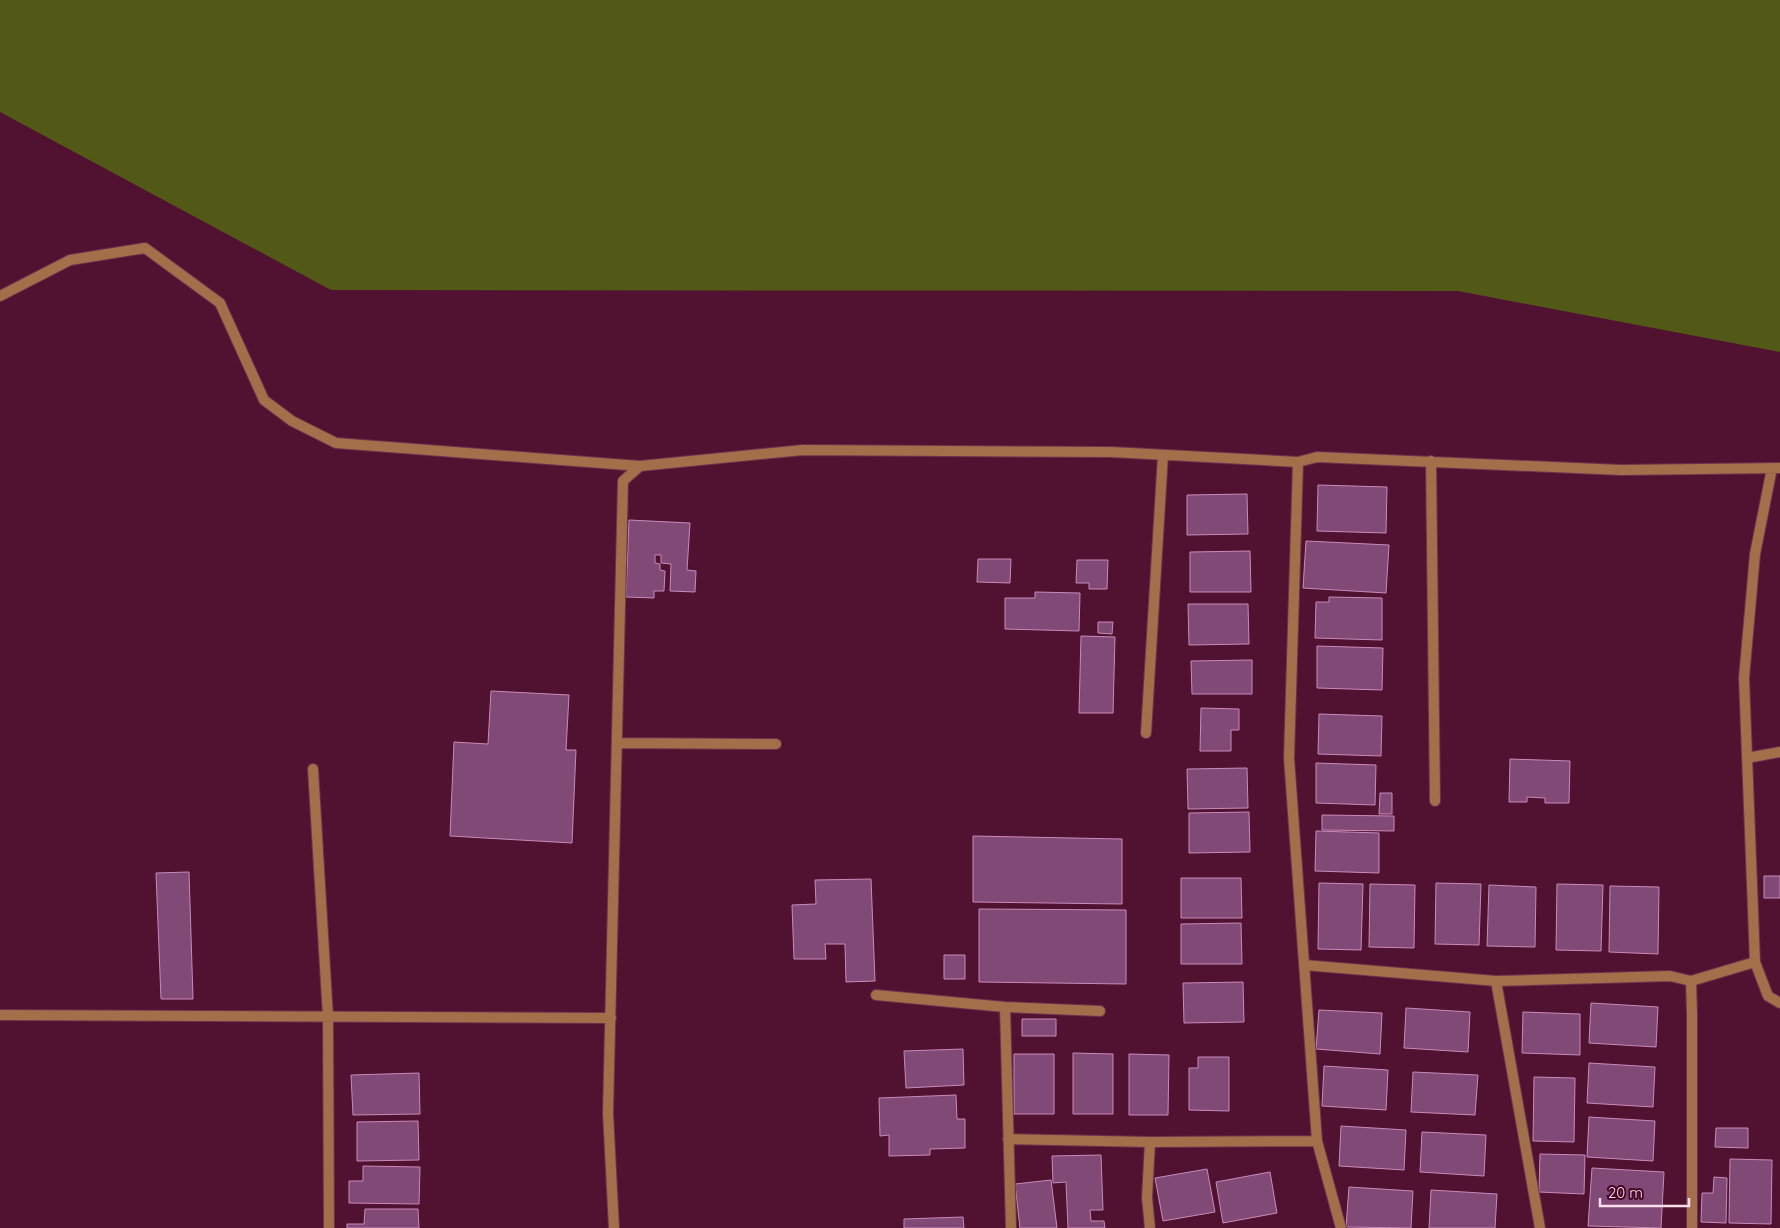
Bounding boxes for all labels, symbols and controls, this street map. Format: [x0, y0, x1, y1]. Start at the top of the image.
scale bar [1600, 1176, 1689, 1208]
text: 20 m [1608, 1183, 1643, 1202]

